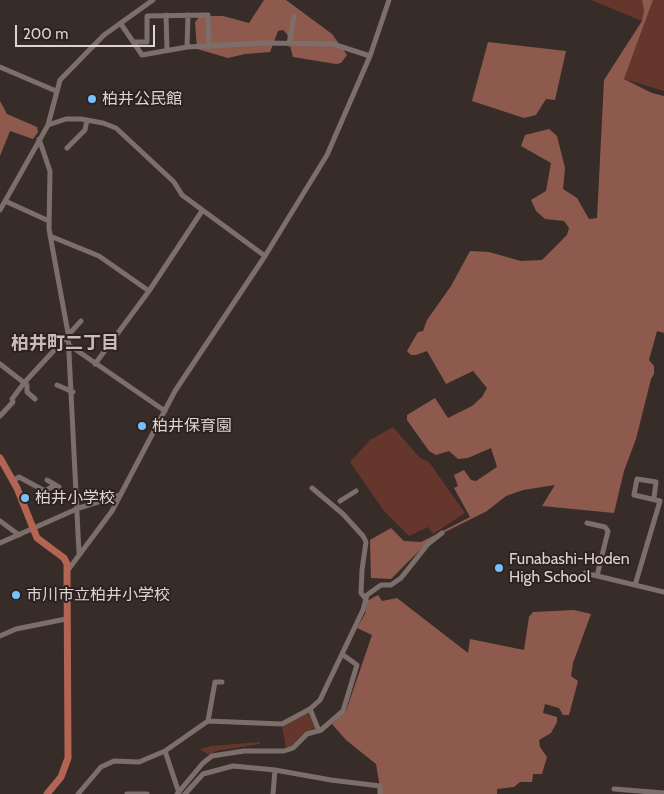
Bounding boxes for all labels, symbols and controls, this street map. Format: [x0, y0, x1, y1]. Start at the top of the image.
scale bar [18, 15, 158, 47]
text: 200 m [23, 25, 68, 43]
place label: 柏井公民館 [102, 89, 182, 109]
marker: 柏井公民館 [86, 93, 98, 105]
district label: 柏井町二丁目 [11, 333, 119, 355]
place label: 柏井保育園 [152, 416, 232, 436]
marker: 柏井保育園 [136, 420, 148, 432]
place label: 柏井小学校 [35, 488, 115, 508]
marker: 柏井小学校 [19, 492, 31, 504]
place label: Funabashi-Hoden High School [509, 549, 630, 587]
marker: Funabashi-Hoden High School [493, 562, 505, 574]
place label: 市川市立柏井小学校 [26, 585, 170, 605]
marker: 市川市立柏井小学校 [10, 589, 22, 601]

